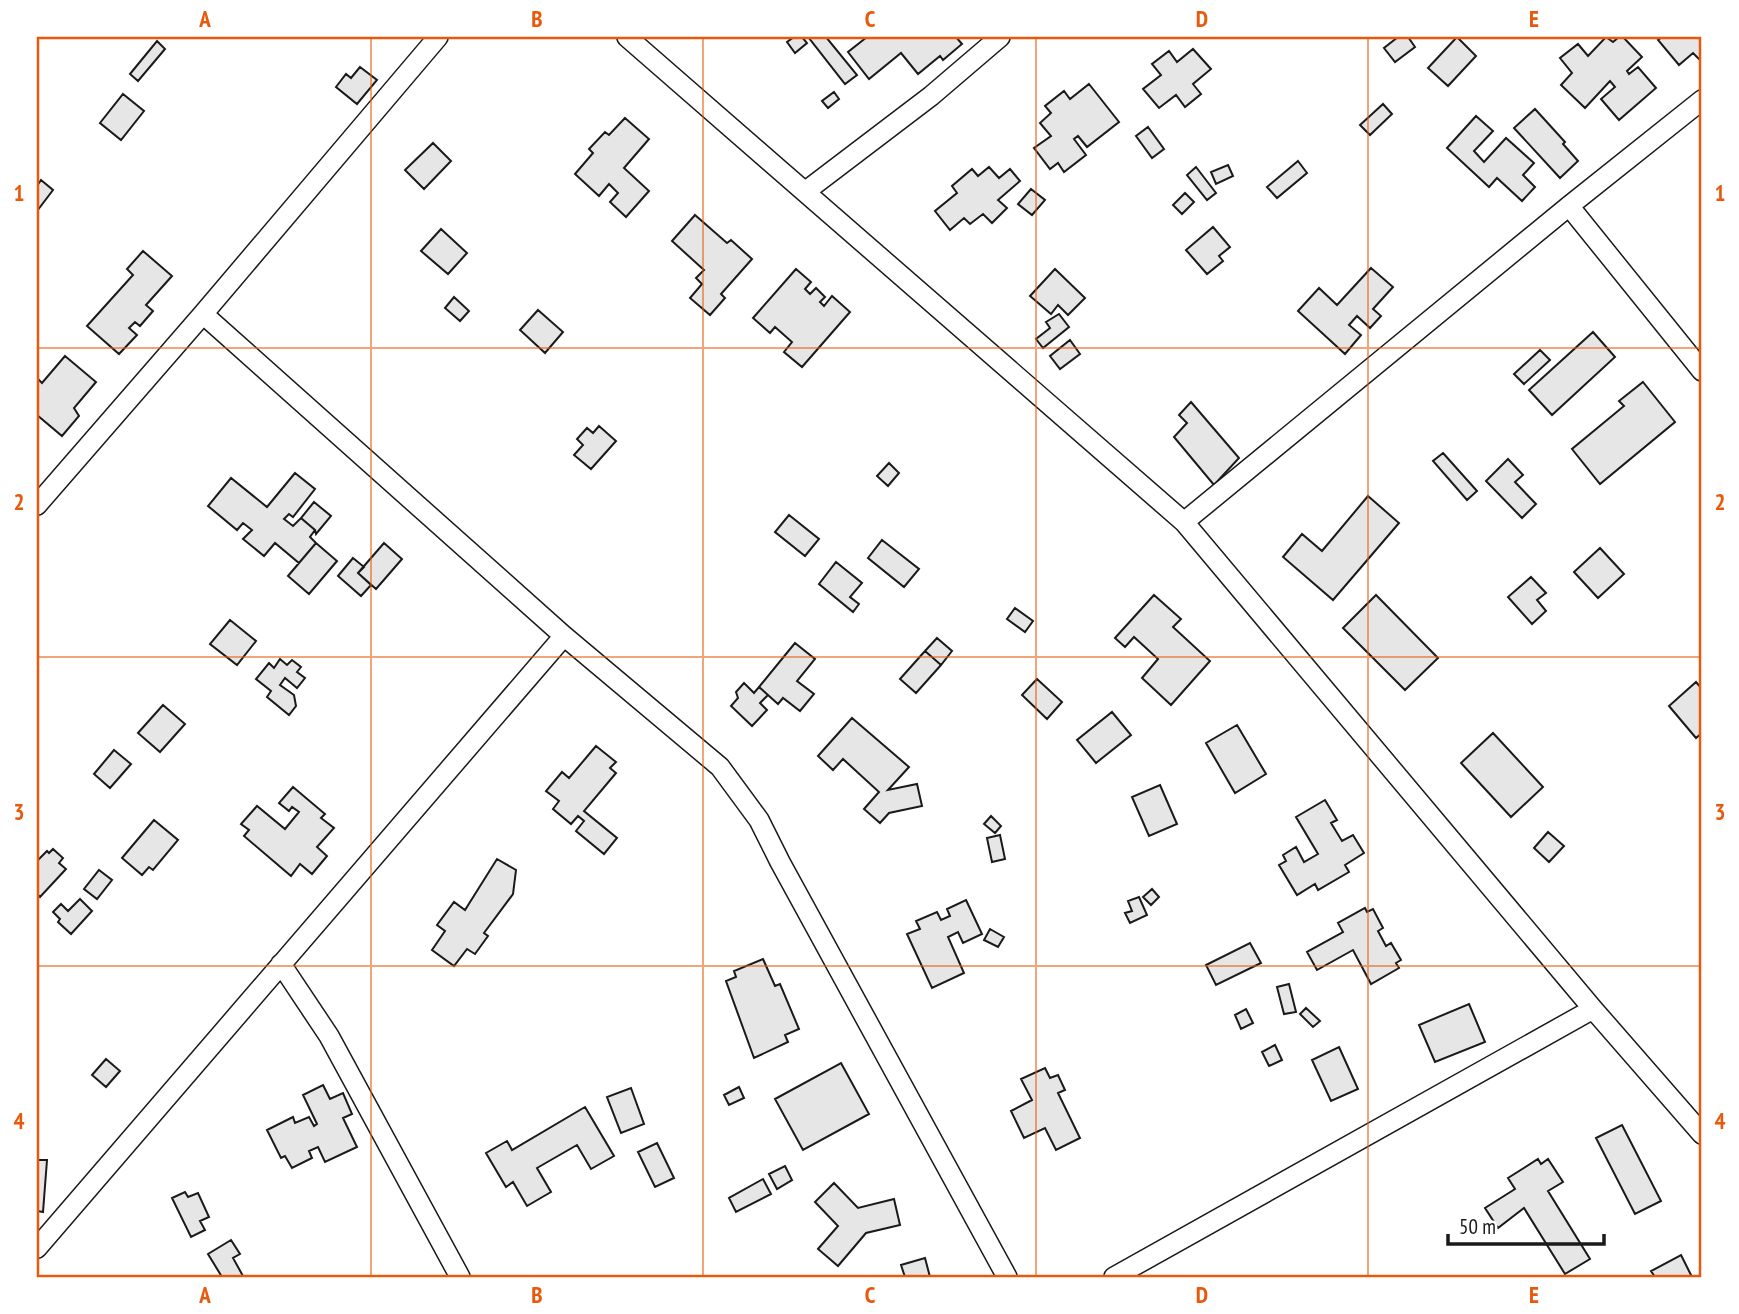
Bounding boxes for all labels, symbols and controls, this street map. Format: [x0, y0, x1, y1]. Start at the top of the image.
text: A [198, 4, 211, 33]
text: B [531, 4, 543, 33]
text: C [865, 4, 876, 33]
text: D [1196, 4, 1208, 33]
text: E [1529, 4, 1539, 33]
text: 1 [14, 178, 25, 207]
text: 1 [1715, 178, 1726, 207]
text: 2 [14, 487, 25, 516]
text: 2 [1715, 487, 1726, 516]
text: 3 [14, 797, 25, 826]
text: 3 [1715, 797, 1726, 826]
text: 4 [14, 1106, 25, 1135]
text: 4 [1715, 1106, 1726, 1135]
scale bar [1448, 1202, 1604, 1246]
text: 50 m [1459, 1213, 1496, 1240]
text: A [198, 1280, 211, 1309]
text: B [531, 1280, 543, 1309]
text: C [865, 1280, 876, 1309]
text: D [1196, 1280, 1208, 1309]
text: E [1529, 1280, 1539, 1309]

